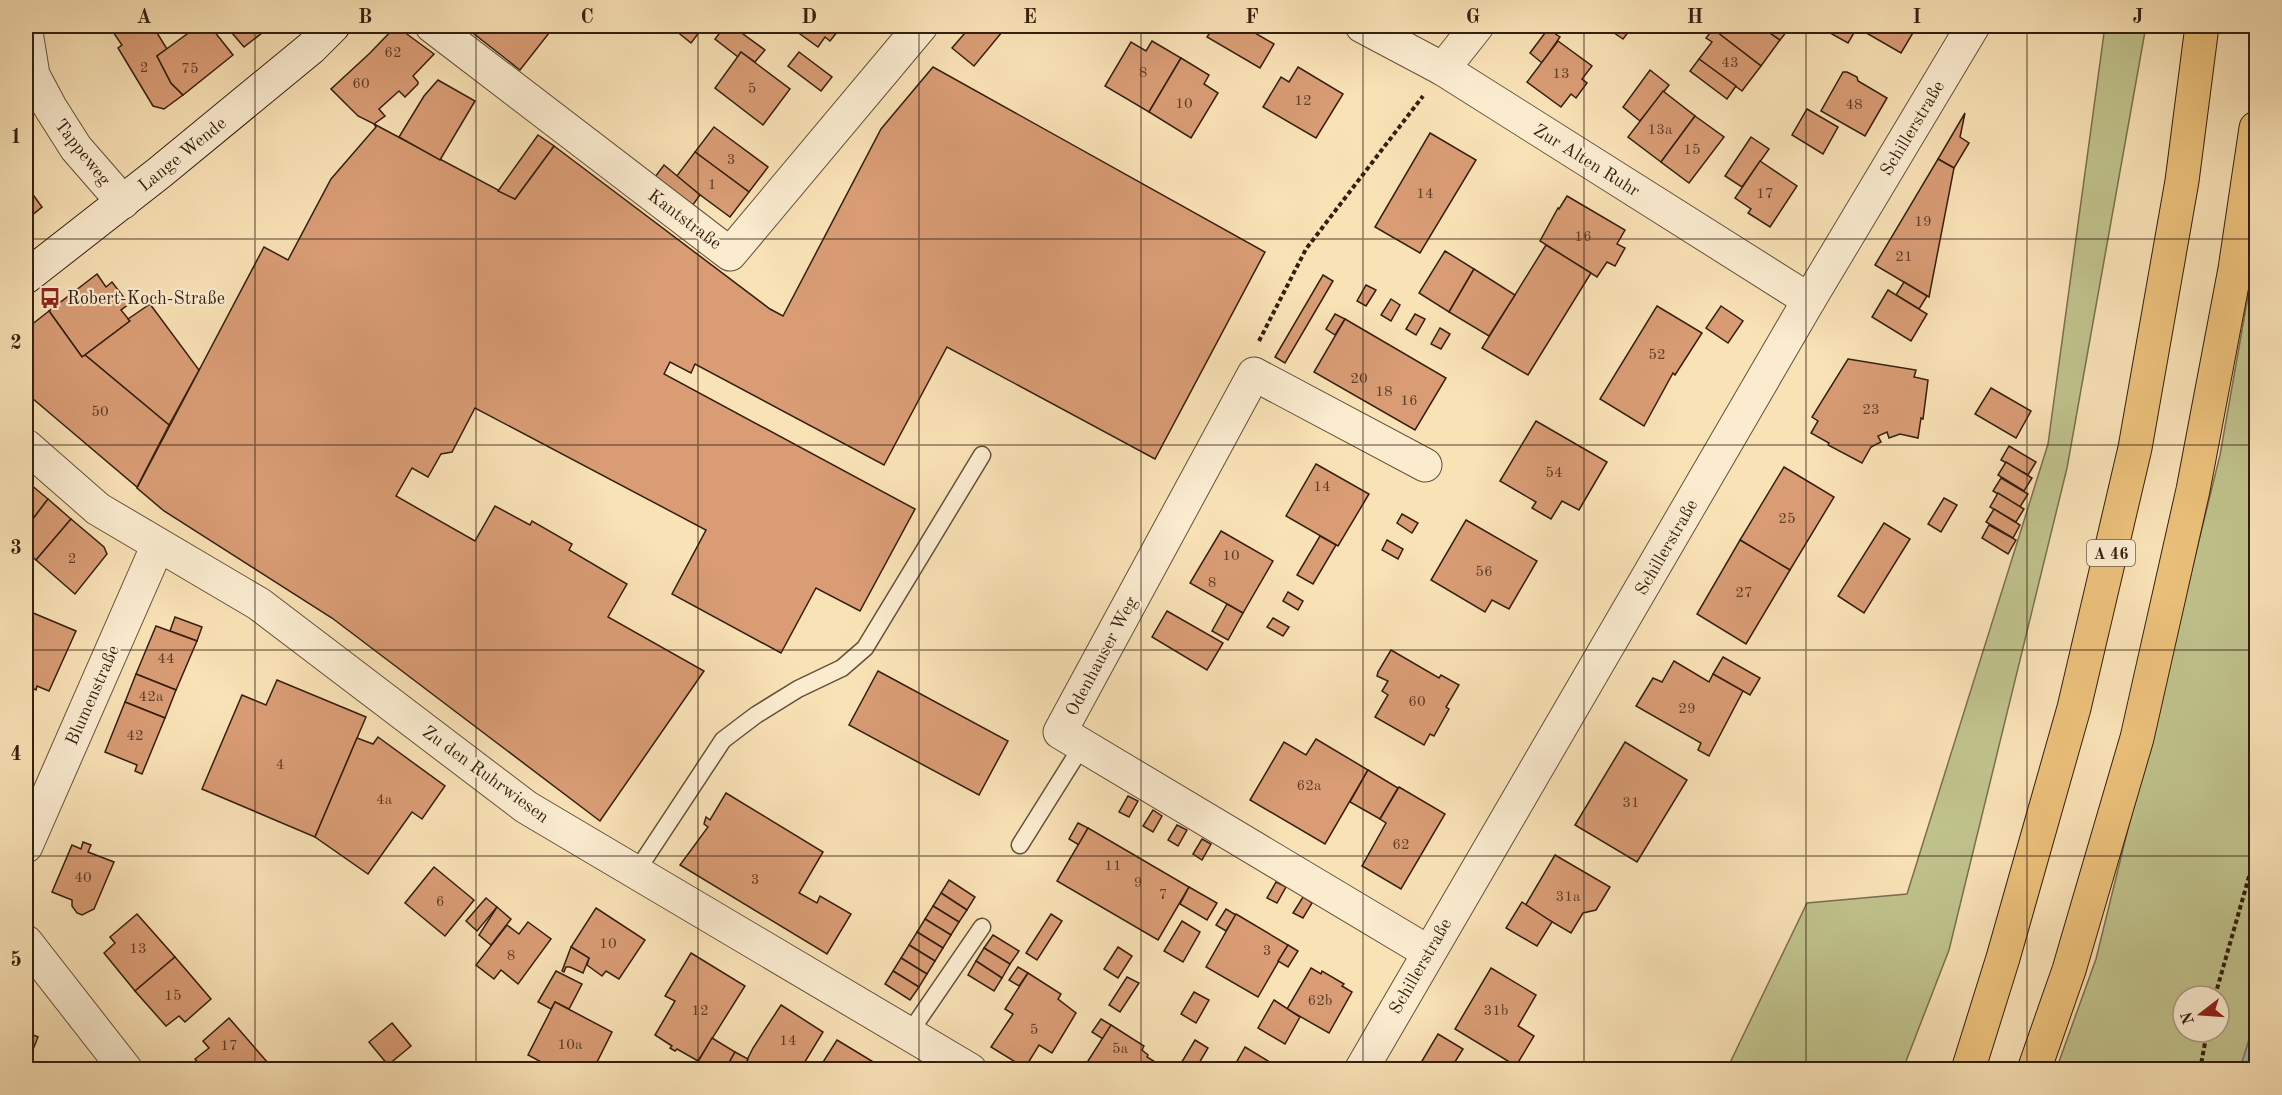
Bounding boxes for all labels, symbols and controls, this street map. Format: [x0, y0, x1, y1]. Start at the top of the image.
text: A [136, 8, 152, 28]
text: B [358, 8, 372, 28]
text: C [580, 8, 594, 28]
text: D [801, 8, 817, 28]
text: E [1023, 8, 1037, 28]
text: F [1245, 8, 1259, 28]
text: G [1466, 8, 1480, 28]
text: H [1687, 8, 1703, 28]
text: I [1913, 8, 1921, 28]
text: J [2133, 8, 2144, 28]
house number: 62 [384, 46, 402, 61]
house number: 43 [1721, 56, 1739, 71]
house number: 2 [140, 61, 148, 76]
house number: 75 [181, 62, 199, 77]
house number: 8 [1139, 66, 1147, 81]
house number: 13 [1552, 67, 1570, 82]
house number: 60 [352, 77, 370, 92]
street label: Schillerstraße [1878, 78, 1948, 179]
house number: 5 [748, 82, 756, 97]
house number: 12 [1294, 94, 1312, 109]
house number: 10 [1175, 97, 1193, 112]
house number: 48 [1845, 98, 1863, 113]
street label: Lange Wende [135, 114, 230, 195]
street label: Tappeweg [51, 116, 114, 189]
street label: Zur Alten Ruhr [1530, 121, 1643, 201]
house number: 13a [1648, 123, 1673, 138]
text: 1 [10, 128, 22, 148]
house number: 15 [1683, 143, 1701, 158]
house number: 3 [727, 153, 735, 168]
house number: 1 [708, 178, 716, 193]
street label: Kantstraße [644, 187, 724, 253]
house number: 14 [1416, 187, 1434, 202]
house number: 17 [1756, 187, 1774, 202]
house number: 19 [1914, 215, 1932, 230]
house number: 16 [1574, 230, 1592, 245]
house number: 21 [1895, 250, 1913, 265]
bus stop icon: Robert-Koch-Straße [38, 286, 62, 310]
place label: Robert-Koch-Straße [67, 290, 225, 308]
text: 2 [10, 334, 22, 354]
house number: 52 [1648, 348, 1666, 363]
house number: 20 [1350, 372, 1368, 387]
house number: 18 [1375, 385, 1393, 400]
house number: 16 [1400, 394, 1418, 409]
house number: 23 [1862, 403, 1880, 418]
house number: 50 [91, 405, 109, 420]
house number: 54 [1545, 466, 1563, 481]
house number: 14 [1313, 480, 1331, 495]
street label: Schillerstraße [1632, 497, 1701, 598]
house number: 25 [1778, 512, 1796, 527]
text: 3 [10, 539, 22, 559]
road number: A 46 [2087, 540, 2135, 566]
house number: 10 [1222, 549, 1240, 564]
house number: 2 [68, 552, 76, 567]
house number: 56 [1475, 565, 1493, 580]
house number: 8 [1208, 576, 1216, 591]
house number: 27 [1735, 586, 1753, 601]
street label: Odenhauser Weg [1063, 594, 1141, 719]
street label: Blumenstraße [63, 643, 123, 748]
house number: 44 [157, 652, 175, 667]
house number: 42a [139, 690, 164, 705]
house number: 60 [1408, 695, 1426, 710]
house number: 29 [1678, 702, 1696, 717]
street label: Zu den Ruhrwiesen [419, 723, 552, 827]
house number: 42 [126, 729, 144, 744]
text: 4 [10, 745, 22, 765]
house number: 4 [276, 758, 284, 773]
house number: 62a [1297, 779, 1322, 794]
house number: 4a [376, 793, 393, 808]
house number: 31 [1622, 796, 1640, 811]
house number: 62 [1392, 838, 1410, 853]
house number: 11 [1104, 859, 1122, 874]
house number: 40 [74, 871, 92, 886]
house number: 3 [751, 873, 759, 888]
house number: 9 [1134, 876, 1142, 891]
house number: 7 [1159, 888, 1167, 903]
house number: 31a [1556, 890, 1581, 905]
house number: 6 [436, 895, 444, 910]
street label: Schillerstraße [1386, 916, 1455, 1017]
house number: 10 [599, 937, 617, 952]
house number: 13 [129, 942, 147, 957]
house number: 3 [1263, 944, 1271, 959]
house number: 8 [507, 949, 515, 964]
text: 5 [10, 950, 22, 971]
north arrow [2171, 984, 2231, 1044]
house number: 15 [164, 989, 182, 1004]
house number: 62b [1307, 994, 1333, 1009]
house number: 12 [691, 1004, 709, 1019]
house number: 31b [1483, 1004, 1509, 1019]
text: N [2179, 1009, 2198, 1026]
house number: 5 [1030, 1023, 1038, 1038]
house number: 14 [779, 1034, 797, 1049]
house number: 10a [558, 1038, 583, 1053]
house number: 17 [220, 1039, 238, 1054]
house number: 5a [1112, 1042, 1129, 1057]

